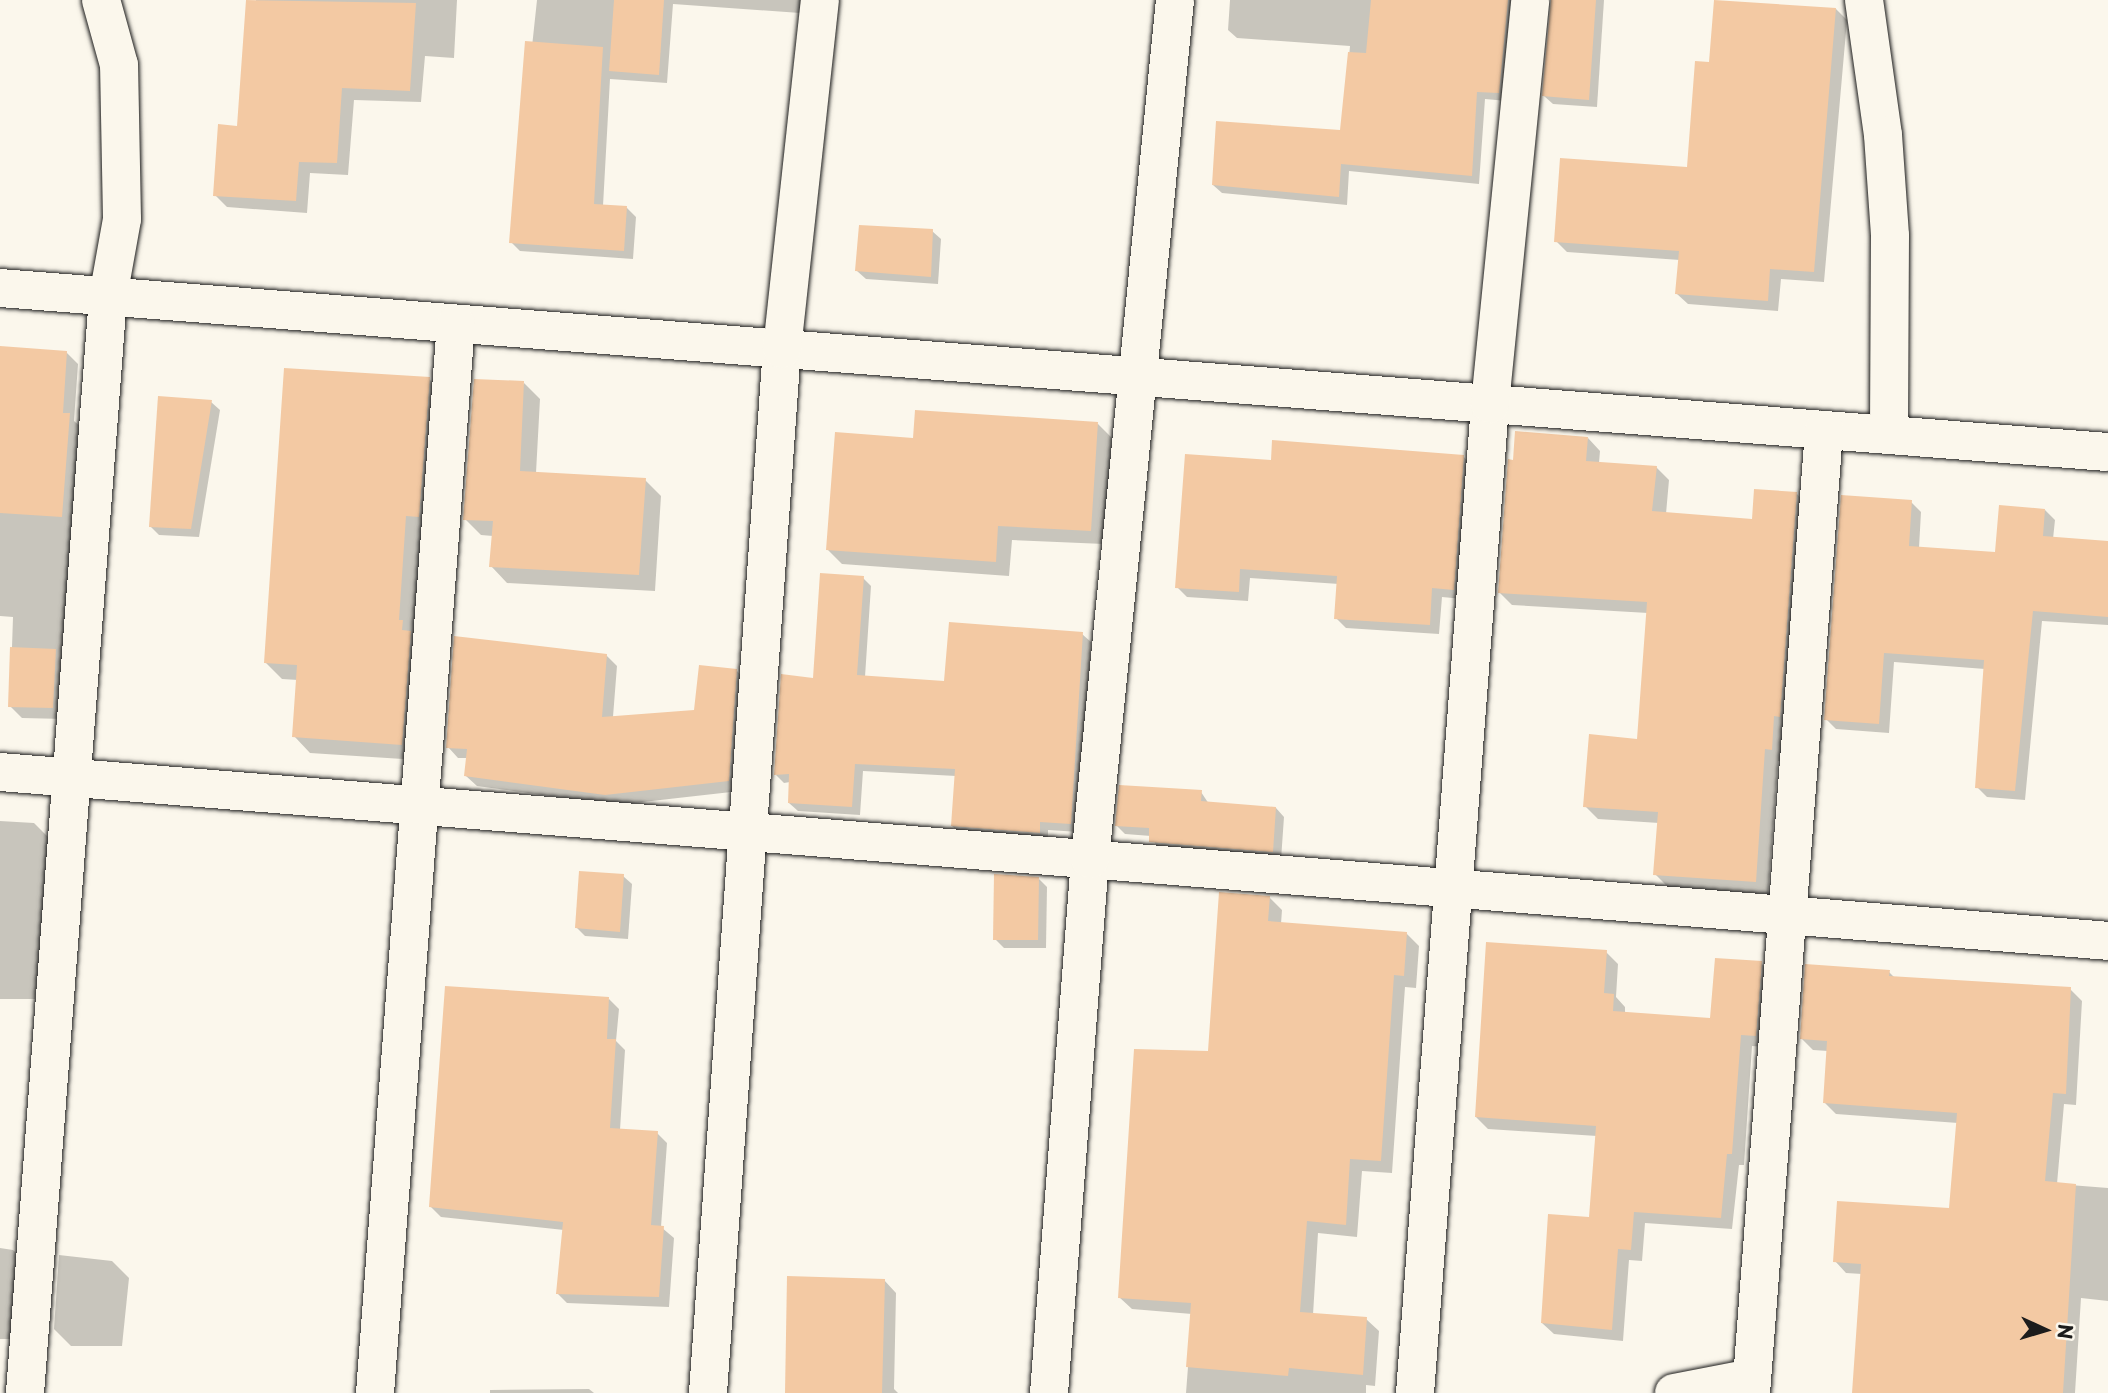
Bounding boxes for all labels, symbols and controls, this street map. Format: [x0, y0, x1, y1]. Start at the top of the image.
north arrow [2010, 1295, 2080, 1365]
text: N [2051, 1323, 2080, 1340]

